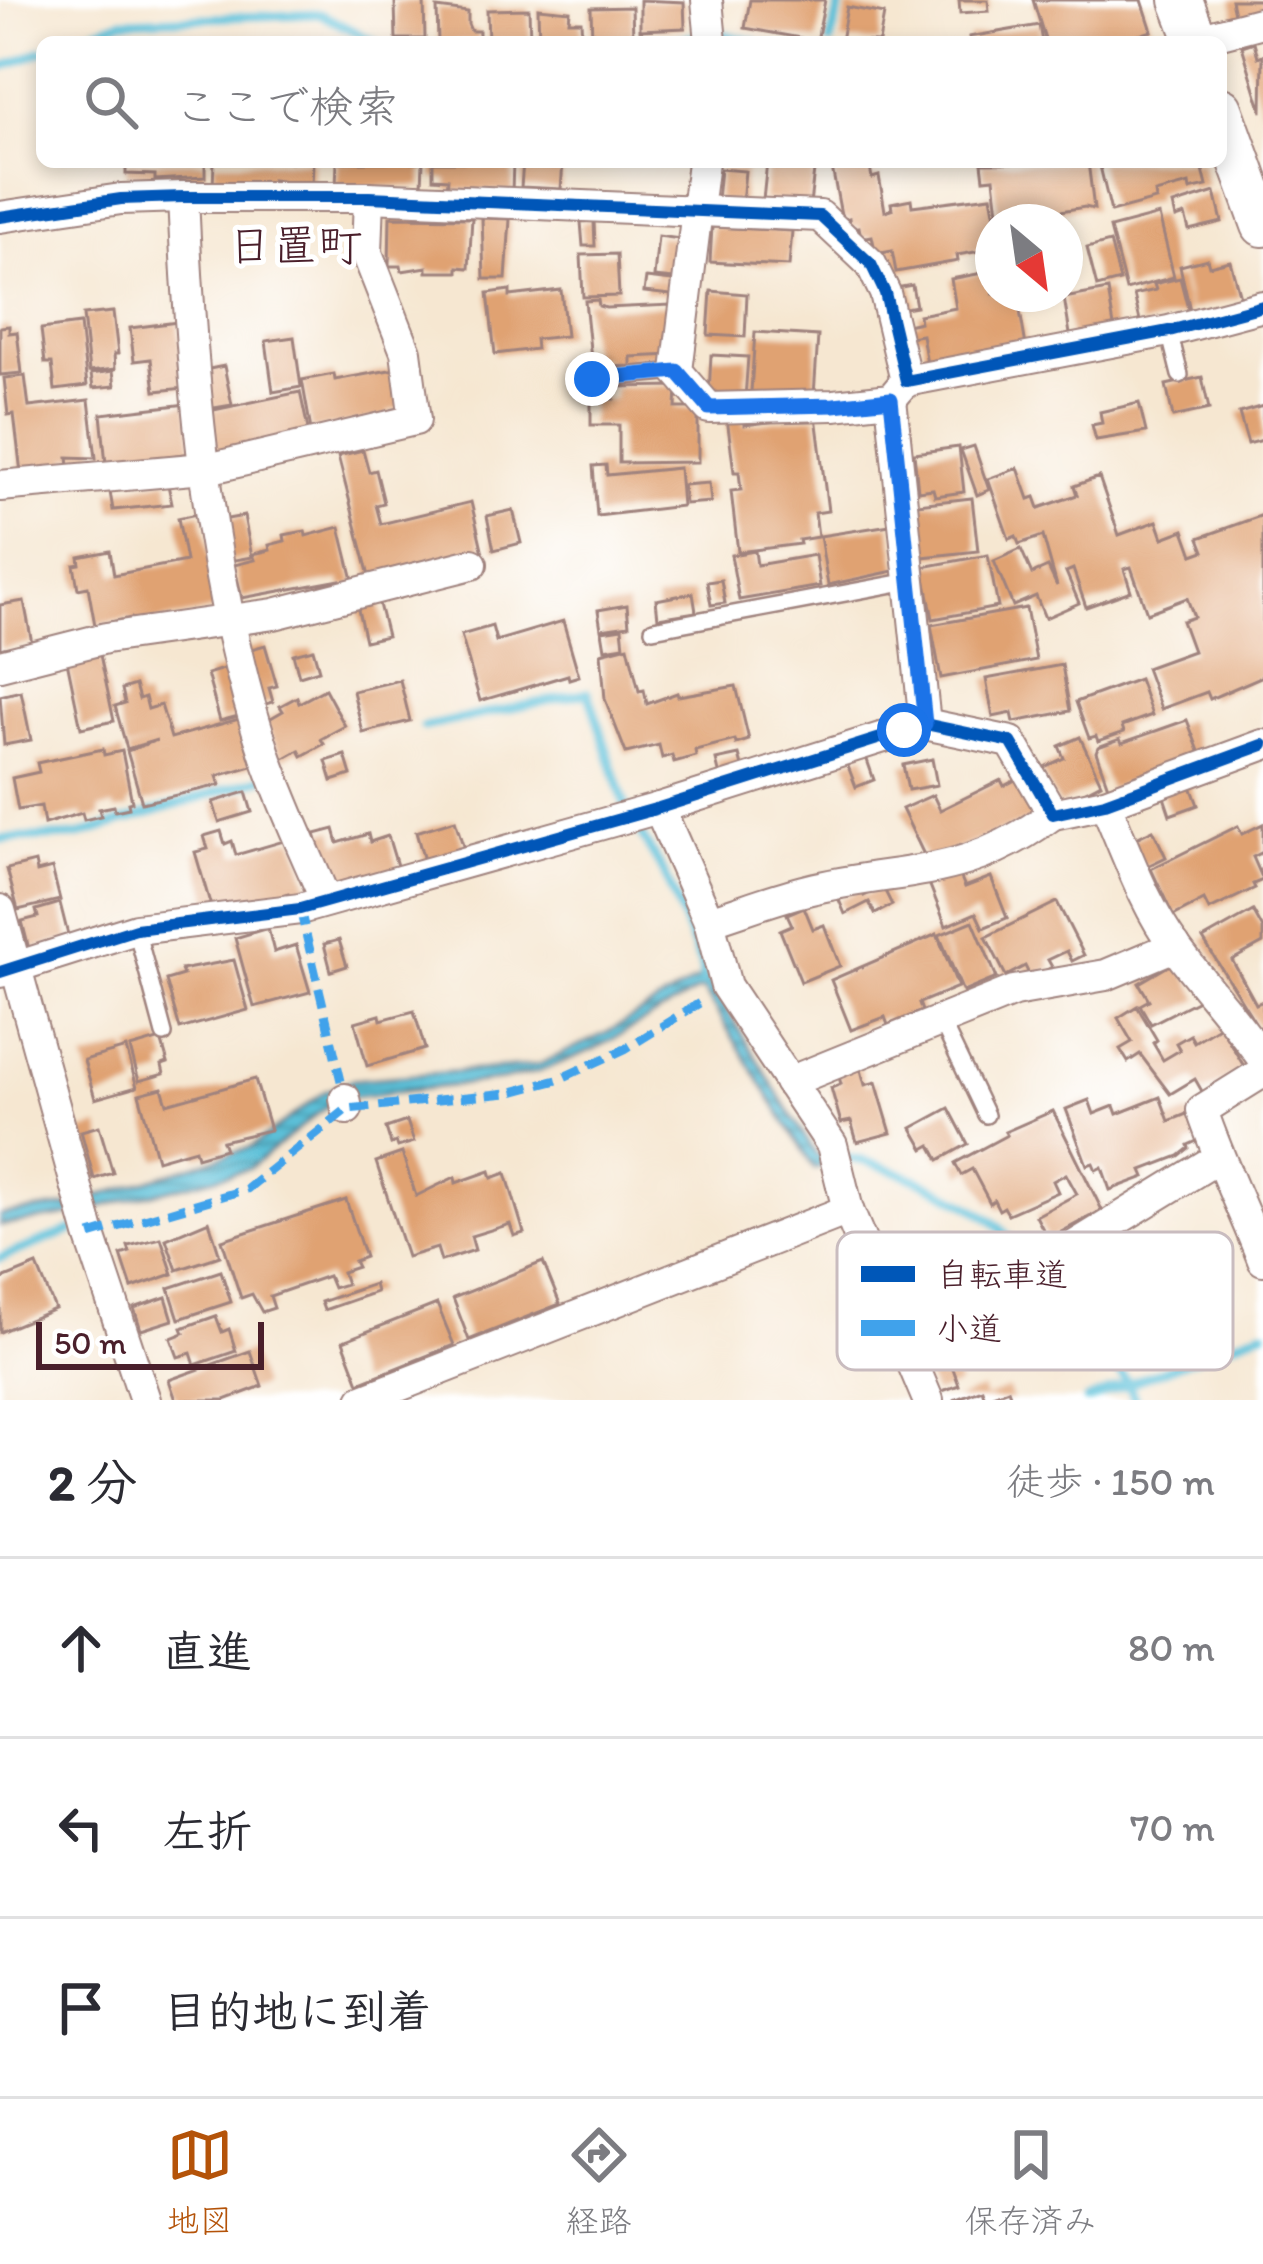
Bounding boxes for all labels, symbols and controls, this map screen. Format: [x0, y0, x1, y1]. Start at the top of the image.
search box [36, 36, 1227, 168]
icon: search [78, 69, 144, 135]
text: ここで検索 [174, 79, 399, 133]
north arrow [975, 204, 1083, 312]
district label: 日置町 [227, 218, 363, 272]
route end [565, 352, 619, 406]
route start [877, 703, 931, 757]
legend [837, 1232, 1233, 1370]
text: 自転車道 [936, 1255, 1068, 1294]
text: 小道 [936, 1309, 1002, 1348]
scale bar [36, 1316, 264, 1369]
text: 50 m [54, 1323, 127, 1362]
text: 2 分 [48, 1452, 137, 1513]
text: 徒歩 · 150 m [1006, 1458, 1215, 1505]
icon: ahead [48, 1615, 114, 1681]
text: 直進 [162, 1624, 252, 1678]
text: 80 m [1128, 1624, 1215, 1671]
icon: left [48, 1795, 114, 1861]
text: 左折 [162, 1804, 252, 1858]
text: 70 m [1130, 1804, 1215, 1851]
icon: arrive [48, 1975, 114, 2041]
text: 目的地に到着 [162, 1984, 432, 2038]
tab: 地図 [167, 2122, 233, 2242]
tab: 経路 [566, 2122, 632, 2242]
tab: 保存済み [965, 2122, 1097, 2242]

